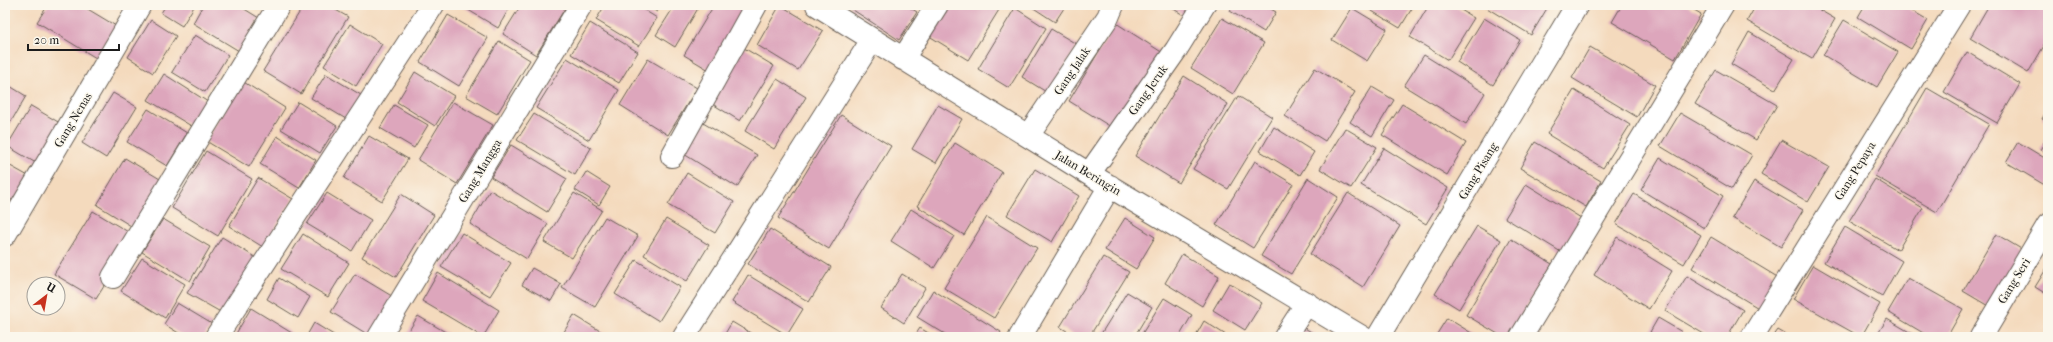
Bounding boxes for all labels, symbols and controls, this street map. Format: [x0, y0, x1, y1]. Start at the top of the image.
scale bar [28, 26, 119, 52]
text: 20 m [34, 33, 59, 47]
street label: Gang Jalak [1051, 44, 1094, 98]
street label: Gang Jeruk [1126, 61, 1171, 118]
street label: Gang Nenas [51, 89, 95, 150]
street label: Gang Mangga [455, 136, 505, 205]
street label: Gang Pisang [1455, 139, 1501, 202]
street label: Gang Pepaya [1831, 139, 1879, 203]
street label: Jalan Beringin [1052, 147, 1124, 198]
street label: Gang Seri [1995, 255, 2033, 306]
north arrow [26, 276, 66, 316]
text: U [43, 280, 58, 296]

